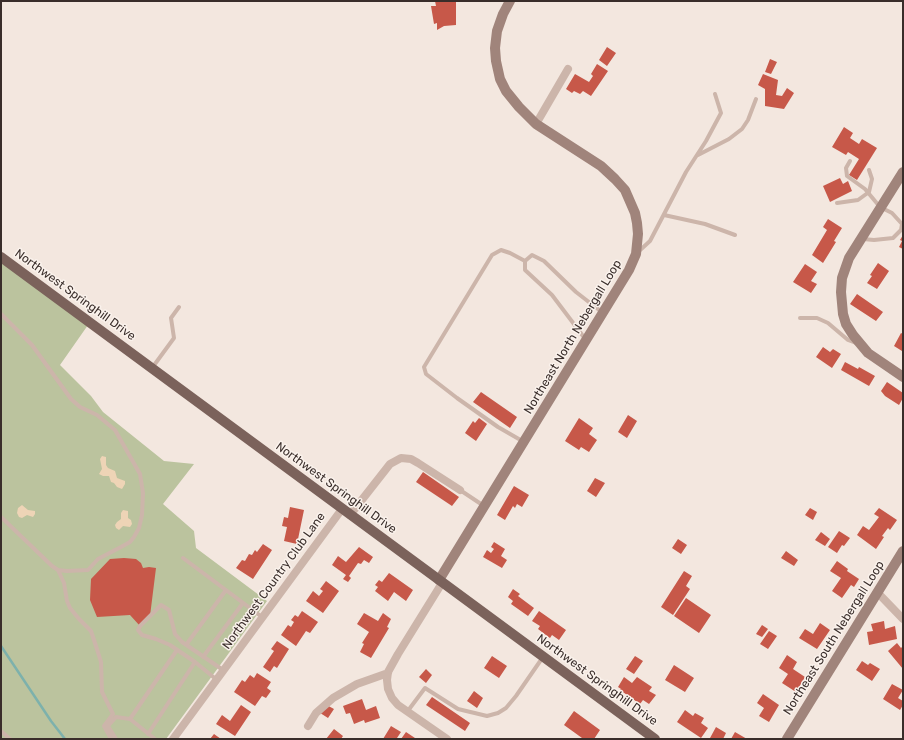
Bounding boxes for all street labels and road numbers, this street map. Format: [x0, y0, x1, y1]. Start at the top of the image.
street label: Northwest Springhill Drive [12, 246, 138, 344]
street label: Northeast North Nebergall Loop [521, 257, 625, 417]
street label: Northwest Springhill Drive [273, 439, 399, 537]
street label: Northwest Country Club Lane [220, 510, 328, 652]
street label: Northeast South Nebergall Loop [781, 558, 887, 718]
street label: Northwest Springhill Drive [534, 631, 660, 729]

